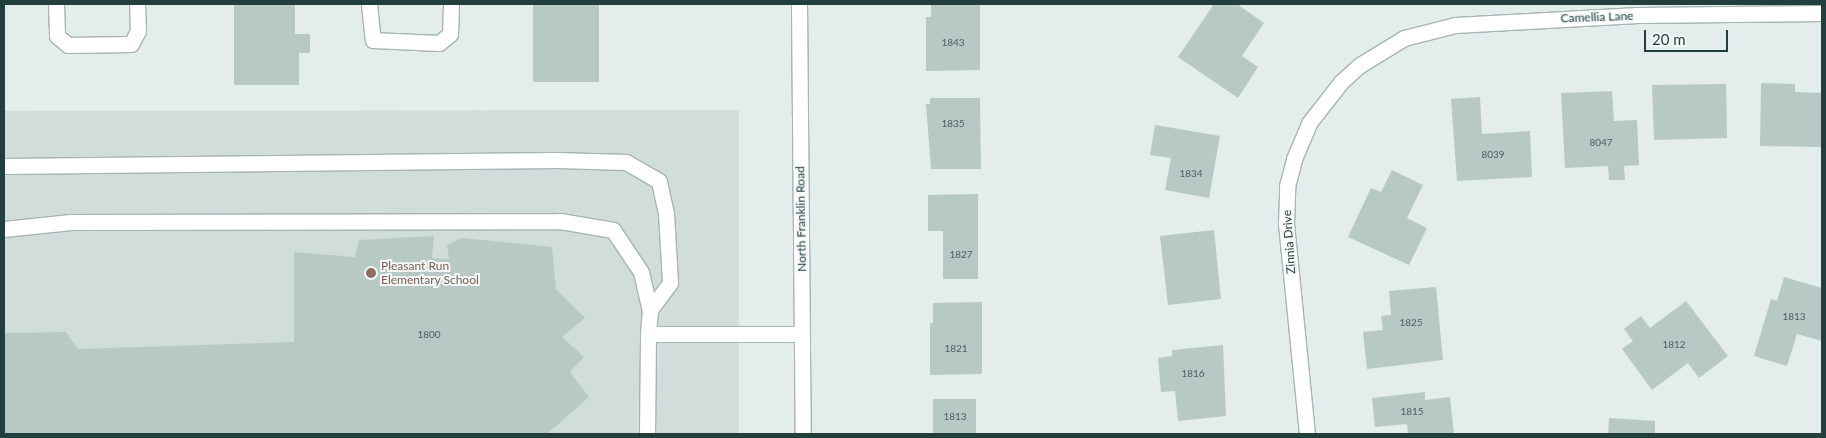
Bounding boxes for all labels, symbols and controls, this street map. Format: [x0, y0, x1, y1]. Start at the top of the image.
street label: Camellia Lane [1560, 9, 1634, 25]
scale bar [1646, 20, 1730, 52]
text: 20 m [1652, 30, 1686, 48]
house number: 1843 [941, 37, 965, 49]
house number: 1835 [941, 118, 965, 130]
house number: 8047 [1589, 137, 1613, 149]
house number: 8039 [1481, 149, 1505, 161]
street label: North Franklin Road [793, 166, 809, 272]
house number: 1834 [1179, 168, 1203, 180]
street label: Zinnia Drive [1280, 210, 1298, 274]
house number: 1827 [949, 249, 973, 261]
place label: Pleasant Run Elementary School [381, 259, 479, 287]
marker: Pleasant Run Elementary School [365, 267, 377, 279]
house number: 1813 [1782, 311, 1806, 323]
house number: 1825 [1399, 317, 1423, 329]
house number: 1800 [417, 329, 441, 341]
house number: 1812 [1662, 339, 1686, 351]
house number: 1821 [944, 343, 968, 355]
house number: 1816 [1181, 368, 1205, 380]
house number: 1815 [1400, 406, 1424, 418]
house number: 1813 [943, 411, 967, 423]

